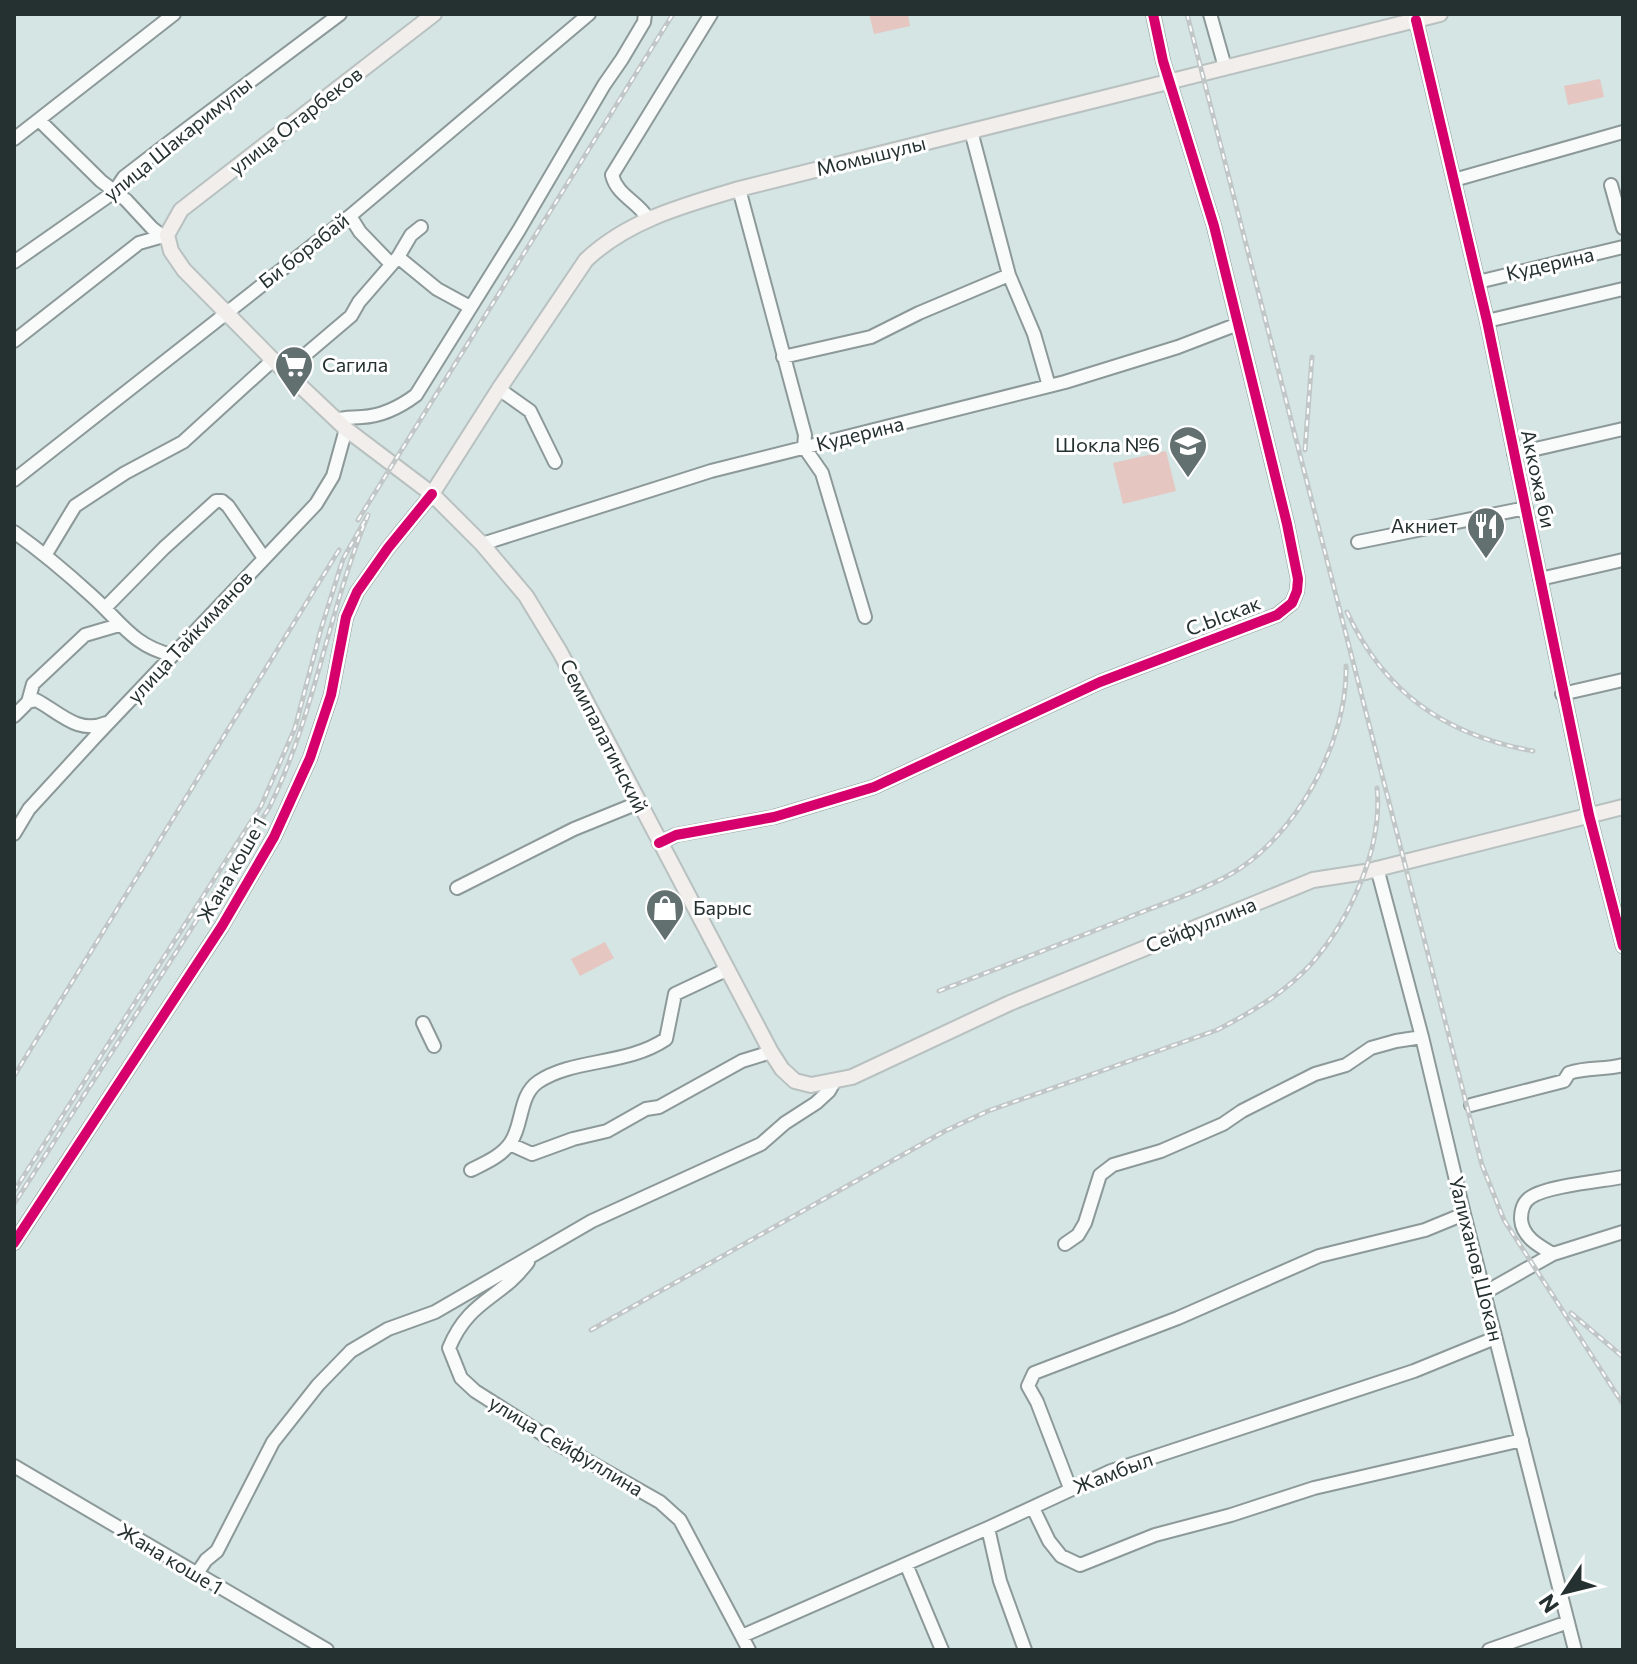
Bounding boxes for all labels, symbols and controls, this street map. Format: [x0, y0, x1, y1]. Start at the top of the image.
street label: улица Отарбеков [224, 61, 367, 179]
street label: улица Шакаримулы [98, 71, 256, 205]
street label: Момышулы [813, 130, 928, 180]
street label: Би борабай [253, 208, 353, 293]
street label: Кудерина [1503, 241, 1596, 285]
supermarket icon: Сагила [273, 344, 315, 399]
place label: Сагила [322, 352, 388, 376]
street label: Кудерина [813, 411, 906, 456]
school or university icon: Шокла №6 [1167, 424, 1209, 479]
street label: Аккожа би [1517, 427, 1561, 530]
place label: Шокла №6 [1055, 432, 1160, 456]
restaurant icon: Акниет [1465, 505, 1507, 560]
place label: Акниет [1391, 513, 1458, 537]
street label: улица Тайкиманов [122, 565, 257, 707]
street label: С.Ыскак [1182, 590, 1264, 640]
street label: Семипалатинский [556, 655, 654, 816]
street label: Жана коше 1 [191, 812, 271, 927]
shop icon: Барыс [644, 887, 686, 942]
street label: Сейфуллина [1142, 891, 1259, 957]
place label: Барыс [693, 895, 752, 919]
street label: Уалиханов Шокан [1445, 1174, 1509, 1344]
street label: улица Сейфуллина [485, 1390, 648, 1501]
street label: Жамбыл [1069, 1446, 1156, 1498]
street label: Жана коше 1 [114, 1517, 227, 1599]
north arrow [1525, 1552, 1605, 1632]
text: N [1532, 1589, 1564, 1618]

